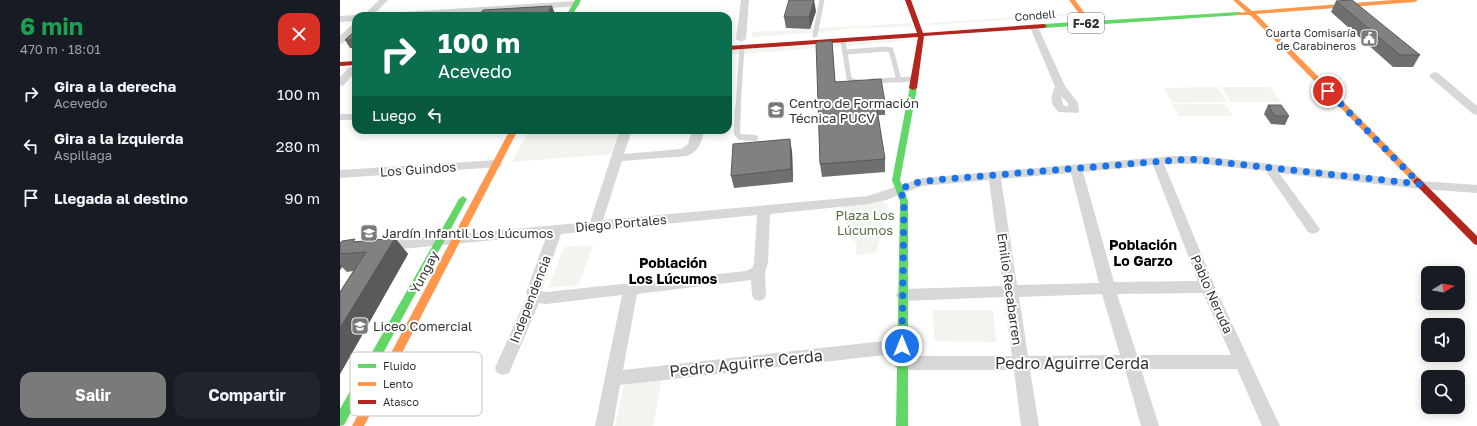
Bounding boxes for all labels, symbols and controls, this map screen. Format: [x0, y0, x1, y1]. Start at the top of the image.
street label: Condell [1014, 7, 1056, 23]
text: 6 min [20, 11, 83, 40]
button: close [278, 13, 320, 55]
road number: F-62 [1068, 13, 1104, 33]
text: 100 m [438, 26, 520, 59]
place label: Cuarta Comisaría de Carabineros [1266, 26, 1356, 52]
icon: right [372, 28, 424, 80]
public building icon: Cuarta Comisaría de Carabineros [1359, 28, 1379, 48]
text: 470 m · 18:01 [20, 41, 101, 57]
text: Acevedo [438, 60, 512, 82]
pin [1311, 74, 1345, 108]
text: Gira a la derecha [54, 77, 176, 95]
icon: arrive [1317, 80, 1339, 102]
icon: right [20, 83, 42, 105]
text: 100 m [277, 85, 320, 103]
text: Acevedo [54, 95, 107, 111]
place label: Centro de Formación Técnica PUCV [789, 95, 919, 126]
school or university icon: Centro de Formación Técnica PUCV [766, 100, 786, 120]
icon: left [424, 104, 446, 126]
text: Luego [372, 106, 416, 124]
text: Gira a la izquierda [54, 129, 184, 147]
icon: left [20, 135, 42, 157]
text: 280 m [276, 137, 320, 155]
text: Aspillaga [54, 147, 112, 163]
street label: Los Guindos [379, 158, 457, 180]
icon: arrive [20, 187, 42, 209]
text: Llegada al destino [54, 189, 188, 207]
text: 90 m [285, 189, 320, 207]
park label: Plaza Los Lúcumos [835, 207, 895, 238]
street label: Diego Portales [575, 211, 667, 235]
school or university icon: Jardín Infantil Los Lúcumos [359, 223, 379, 243]
place label: Jardín Infantil Los Lúcumos [382, 225, 554, 241]
street label: Emilio Recabarren [994, 232, 1026, 346]
district label: Población Lo Garzo [1109, 236, 1177, 269]
street label: Yungay [406, 247, 442, 296]
street label: Pablo Neruda [1188, 252, 1236, 336]
street label: Independencia [506, 253, 554, 345]
district label: Población Los Lúcumos [629, 254, 718, 287]
north arrow [1421, 266, 1465, 310]
map controls [1421, 266, 1465, 414]
school or university icon: Liceo Comercial [350, 316, 370, 336]
place label: Liceo Comercial [373, 318, 472, 334]
button: sound [1421, 318, 1465, 362]
position arrow [881, 325, 923, 367]
street label: Pedro Aguirre Cerda [668, 345, 824, 381]
legend [350, 352, 482, 416]
street label: Pedro Aguirre Cerda [995, 353, 1149, 373]
text: Fluido [383, 359, 416, 372]
button: search [1421, 370, 1465, 414]
button: Salir [20, 372, 166, 418]
button: Compartir [174, 372, 320, 418]
text: Lento [383, 377, 414, 390]
text: Atasco [383, 395, 419, 408]

